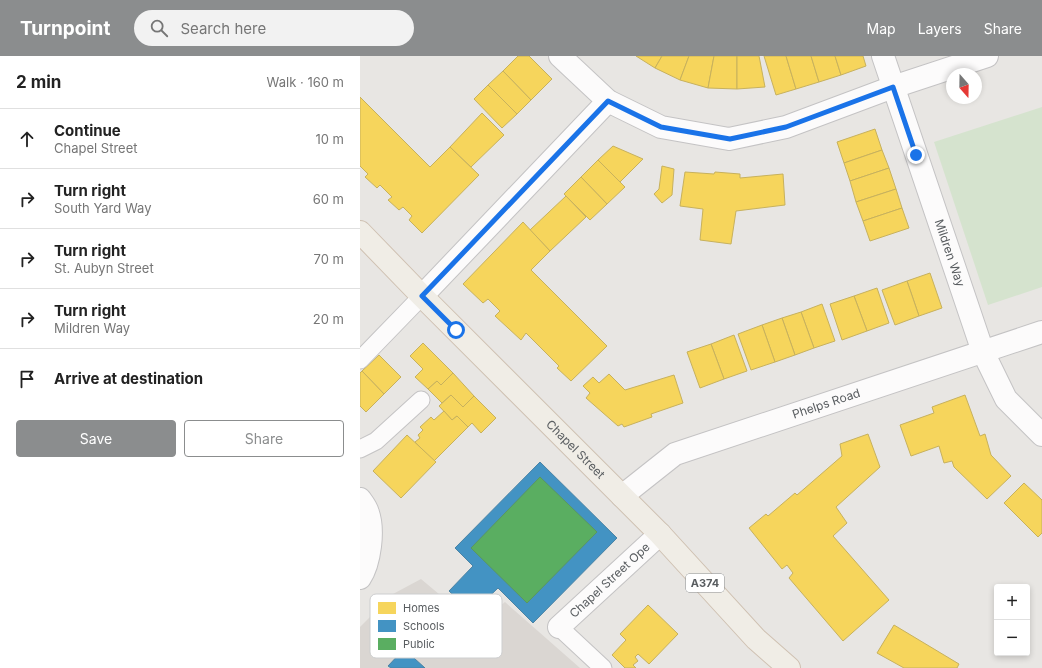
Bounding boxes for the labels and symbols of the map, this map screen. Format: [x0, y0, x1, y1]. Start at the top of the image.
north arrow [946, 68, 982, 104]
route end [907, 146, 925, 164]
street label: Mildren Way [932, 217, 968, 289]
route start [447, 321, 465, 339]
street label: Phelps Road [790, 385, 862, 422]
street label: Chapel Street [543, 416, 608, 482]
street label: Chapel Street Ope [566, 539, 653, 621]
road number: A374 [686, 574, 724, 592]
legend [370, 594, 502, 658]
text: Homes [403, 601, 440, 615]
text: Schools [403, 619, 445, 633]
text: Public [403, 637, 435, 651]

